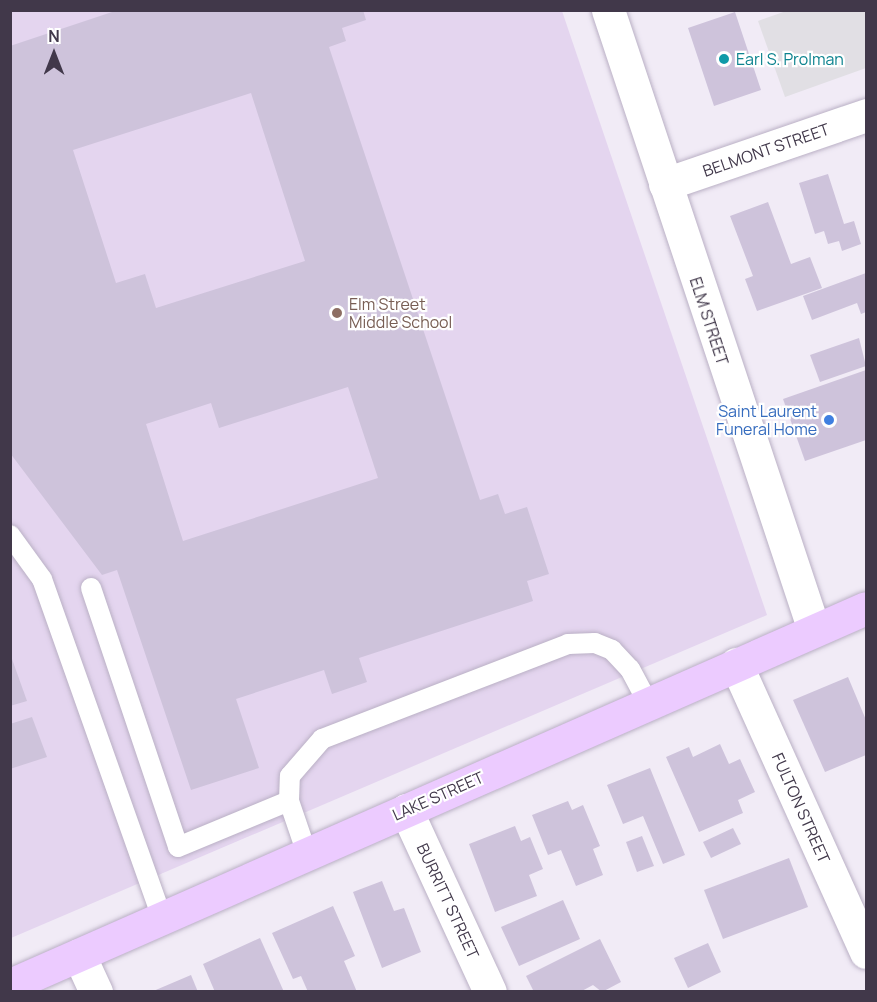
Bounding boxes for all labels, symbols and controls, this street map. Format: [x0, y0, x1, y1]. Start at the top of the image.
north arrow [24, 24, 84, 84]
text: N [48, 25, 60, 47]
place label: Earl S. Prolman [736, 49, 844, 69]
marker: Earl S. Prolman [717, 52, 731, 66]
street label: BELMONT STREET [700, 119, 832, 181]
street label: ELM STREET [686, 275, 732, 367]
place label: Elm Street Middle School [349, 294, 452, 332]
marker: Elm Street Middle School [330, 306, 344, 320]
place label: Saint Laurent Funeral Home [716, 401, 817, 439]
marker: Saint Laurent Funeral Home [822, 413, 836, 427]
street label: FULTON STREET [768, 750, 834, 866]
street label: LAKE STREET [390, 767, 486, 825]
street label: BURRITT STREET [413, 840, 483, 962]

